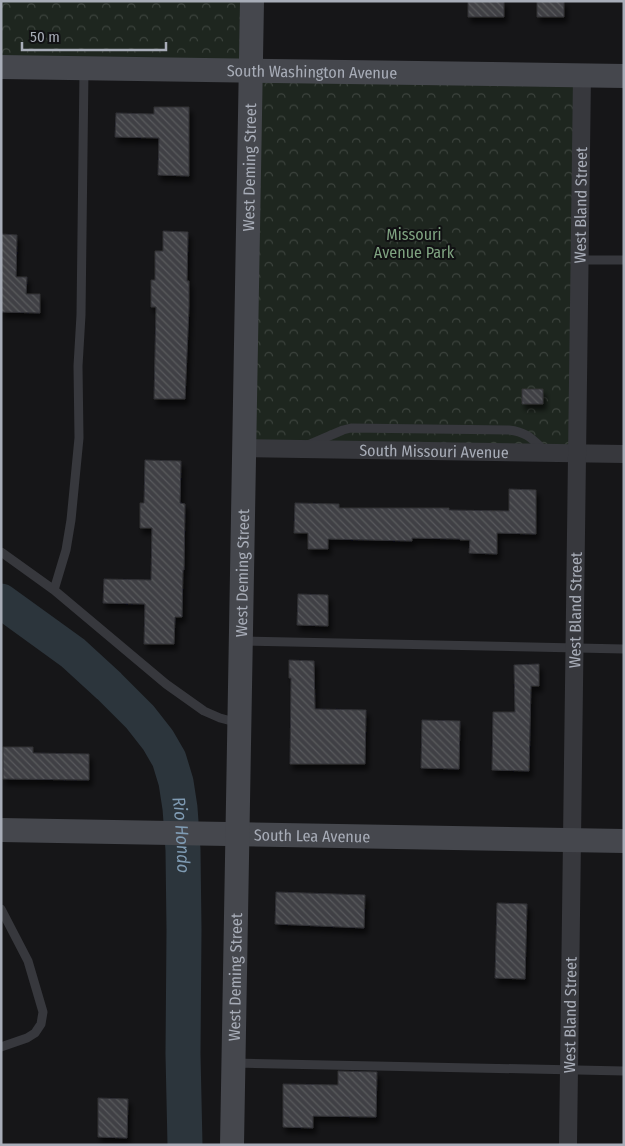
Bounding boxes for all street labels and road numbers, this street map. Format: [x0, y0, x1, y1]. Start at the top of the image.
street label: South Washington Avenue [227, 61, 397, 82]
street label: West Deming Street [238, 102, 260, 231]
street label: West Bland Street [570, 146, 591, 263]
street label: South Missouri Avenue [359, 440, 509, 462]
street label: West Deming Street [231, 508, 253, 637]
street label: West Bland Street [565, 551, 585, 668]
street label: South Lea Avenue [254, 825, 370, 846]
street label: West Deming Street [224, 912, 246, 1041]
street label: West Bland Street [559, 956, 580, 1073]

